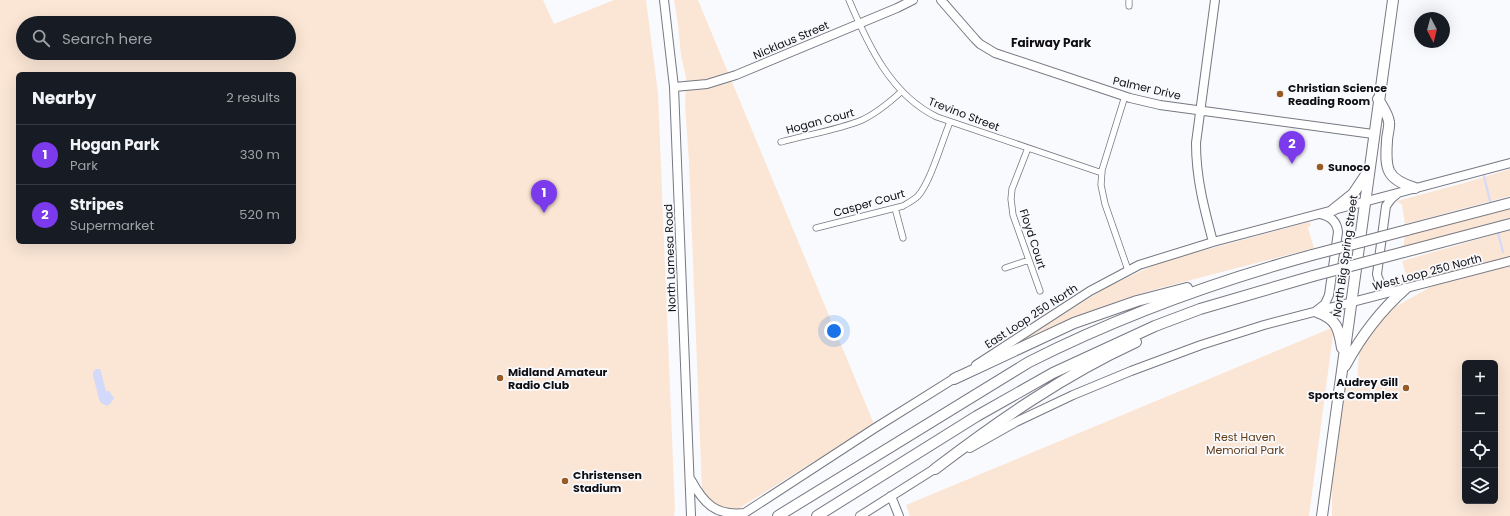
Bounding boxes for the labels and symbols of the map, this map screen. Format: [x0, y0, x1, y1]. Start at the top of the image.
north arrow [1414, 12, 1450, 48]
street label: Nicklaus Street [751, 17, 831, 63]
district label: Fairway Park [1011, 34, 1092, 51]
street label: Palmer Drive [1111, 72, 1183, 104]
place label: Christian Science Reading Room [1288, 80, 1387, 109]
marker: Christian Science Reading Room [1275, 89, 1285, 99]
street label: Trevino Street [926, 93, 1002, 135]
street label: Hogan Court [784, 104, 856, 138]
pin: 2 [1279, 131, 1305, 164]
place label: Sunoco [1328, 159, 1370, 175]
marker: Sunoco [1315, 162, 1325, 172]
pin: 1 [531, 180, 557, 213]
street label: Casper Court [831, 185, 907, 221]
street label: North Big Spring Street [1329, 194, 1361, 318]
street label: North Lamesa Road [660, 204, 680, 312]
street label: Floyd Court [1016, 207, 1050, 271]
street label: West Loop 250 North [1371, 250, 1483, 294]
street label: East Loop 250 North [981, 280, 1081, 352]
your location [824, 321, 844, 341]
place label: Midland Amateur Radio Club [508, 364, 608, 393]
marker: Midland Amateur Radio Club [495, 373, 505, 383]
place label: Audrey Gill Sports Complex [1308, 374, 1399, 403]
marker: Audrey Gill Sports Complex [1401, 383, 1411, 393]
park label: Rest Haven Memorial Park [1206, 429, 1284, 458]
place label: Christensen Stadium [573, 467, 642, 496]
marker: Christensen Stadium [560, 476, 570, 486]

